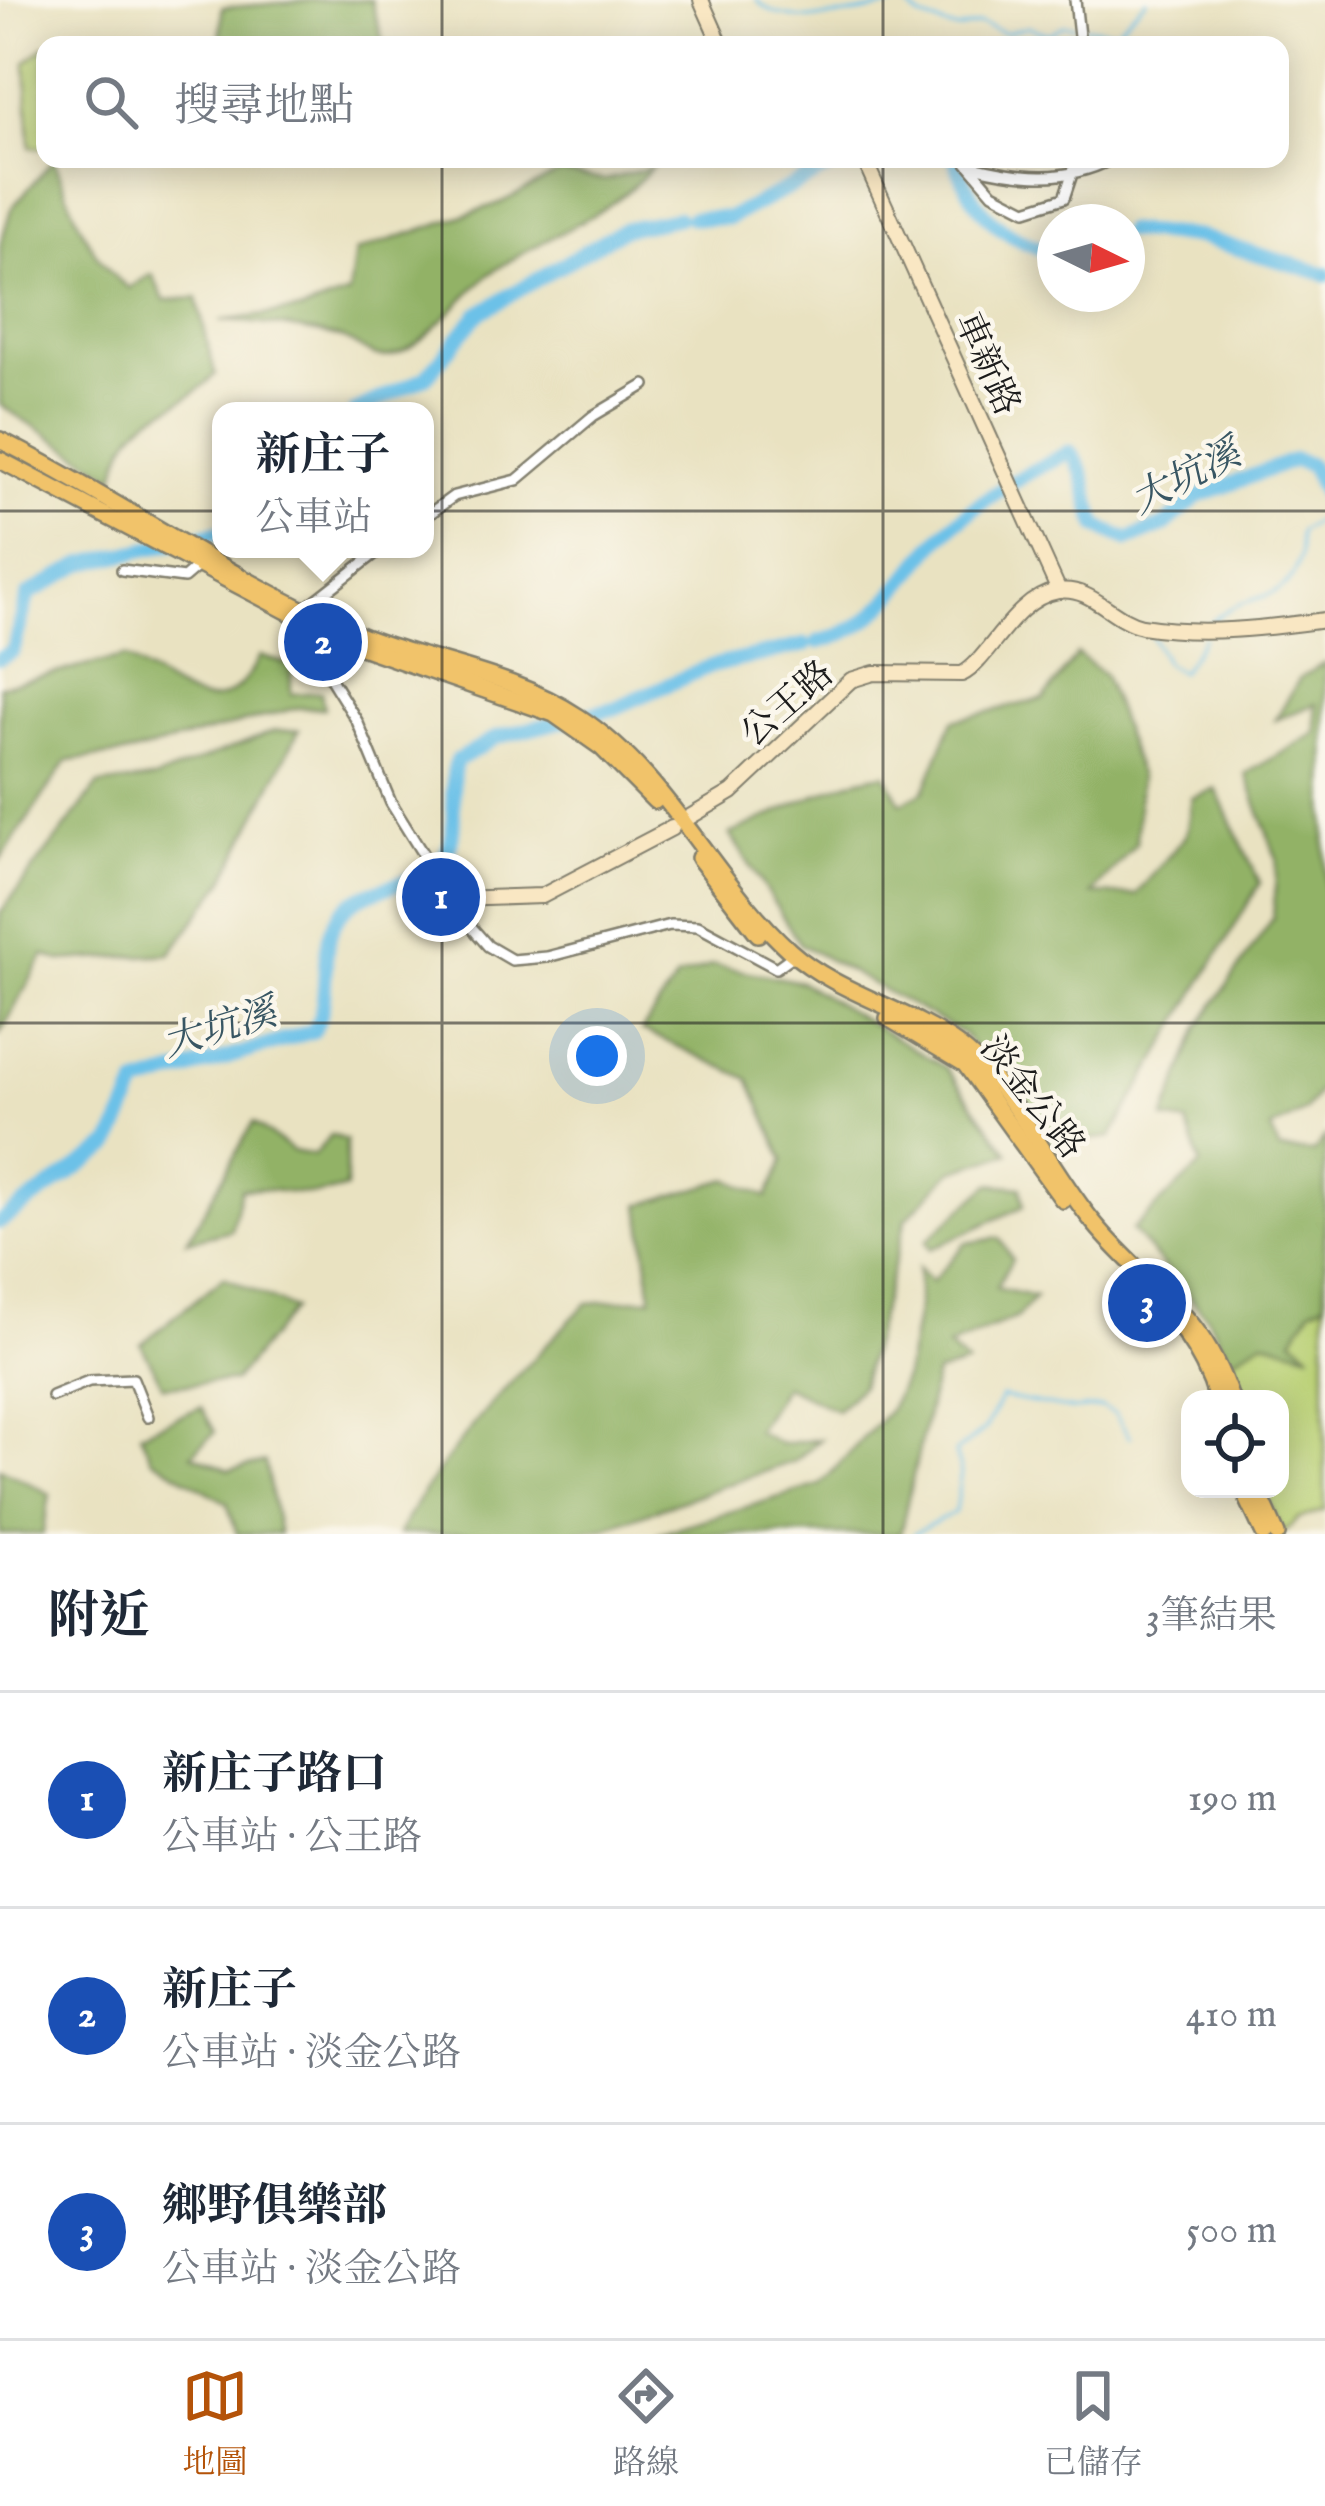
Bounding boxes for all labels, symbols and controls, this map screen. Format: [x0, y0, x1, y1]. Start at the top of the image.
search box [36, 36, 1289, 168]
icon: search [78, 69, 144, 135]
text: 搜尋地點 [174, 79, 354, 136]
north arrow [1037, 204, 1145, 312]
street label: 車新路 [943, 306, 1029, 423]
popup [212, 402, 434, 558]
text: 新庄子 [255, 428, 391, 485]
water label: 大坑溪 [1123, 428, 1253, 527]
text: 公車站 [255, 495, 373, 544]
pin: 2 [284, 597, 362, 687]
street label: 公王路 [732, 651, 844, 757]
pin: 1 [402, 852, 480, 942]
water label: 大坑溪 [157, 988, 287, 1070]
your location [567, 1026, 627, 1086]
street label: 淡金公路 [969, 1027, 1094, 1169]
pin: 3 [1108, 1258, 1186, 1348]
map controls [1181, 1390, 1289, 1498]
button: locate [1181, 1390, 1289, 1498]
text: 附近 [48, 1586, 150, 1651]
text: 3筆結果 [1145, 1593, 1277, 1642]
text: 新庄子路口 [162, 1747, 387, 1804]
text: 1 [80, 1775, 94, 1824]
text: 190 m [1188, 1775, 1277, 1824]
text: 公車站 · 公王路 [162, 1814, 422, 1863]
text: 新庄子 [162, 1963, 297, 2020]
text: 2 [78, 1991, 96, 2040]
text: 410 m [1186, 1991, 1277, 2040]
text: 公車站 · 淡金公路 [162, 2030, 461, 2079]
text: 鄉野俱樂部 [162, 2179, 387, 2236]
text: 3 [80, 2207, 94, 2256]
text: 500 m [1186, 2207, 1277, 2256]
text: 公車站 · 淡金公路 [162, 2246, 461, 2295]
tab: 地圖 [182, 2363, 248, 2485]
tab: 路線 [613, 2363, 679, 2485]
tab: 已儲存 [1044, 2363, 1143, 2485]

